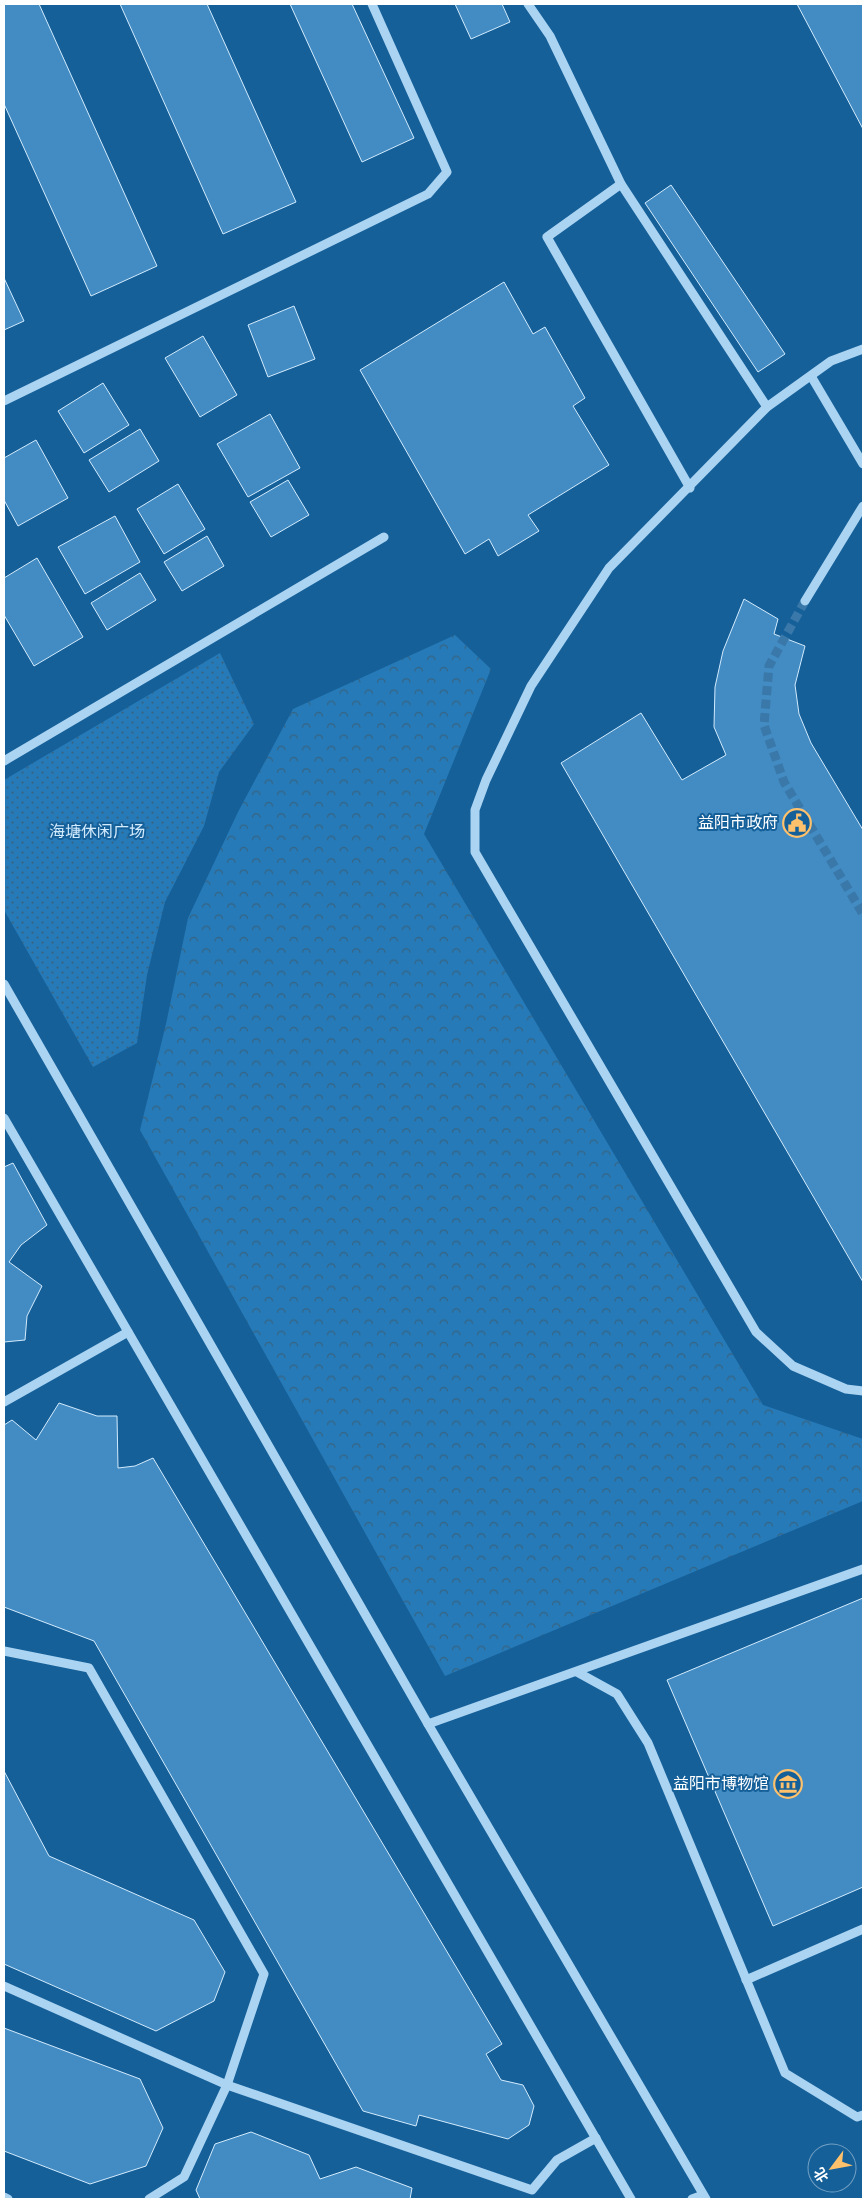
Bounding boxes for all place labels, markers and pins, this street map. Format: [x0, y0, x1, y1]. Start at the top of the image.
public building icon: 益阳市政府 [782, 808, 812, 838]
place label: 益阳市政府 [698, 814, 778, 833]
museum icon: 益阳市博物馆 [773, 1769, 803, 1799]
place label: 益阳市博物馆 [673, 1775, 769, 1794]

